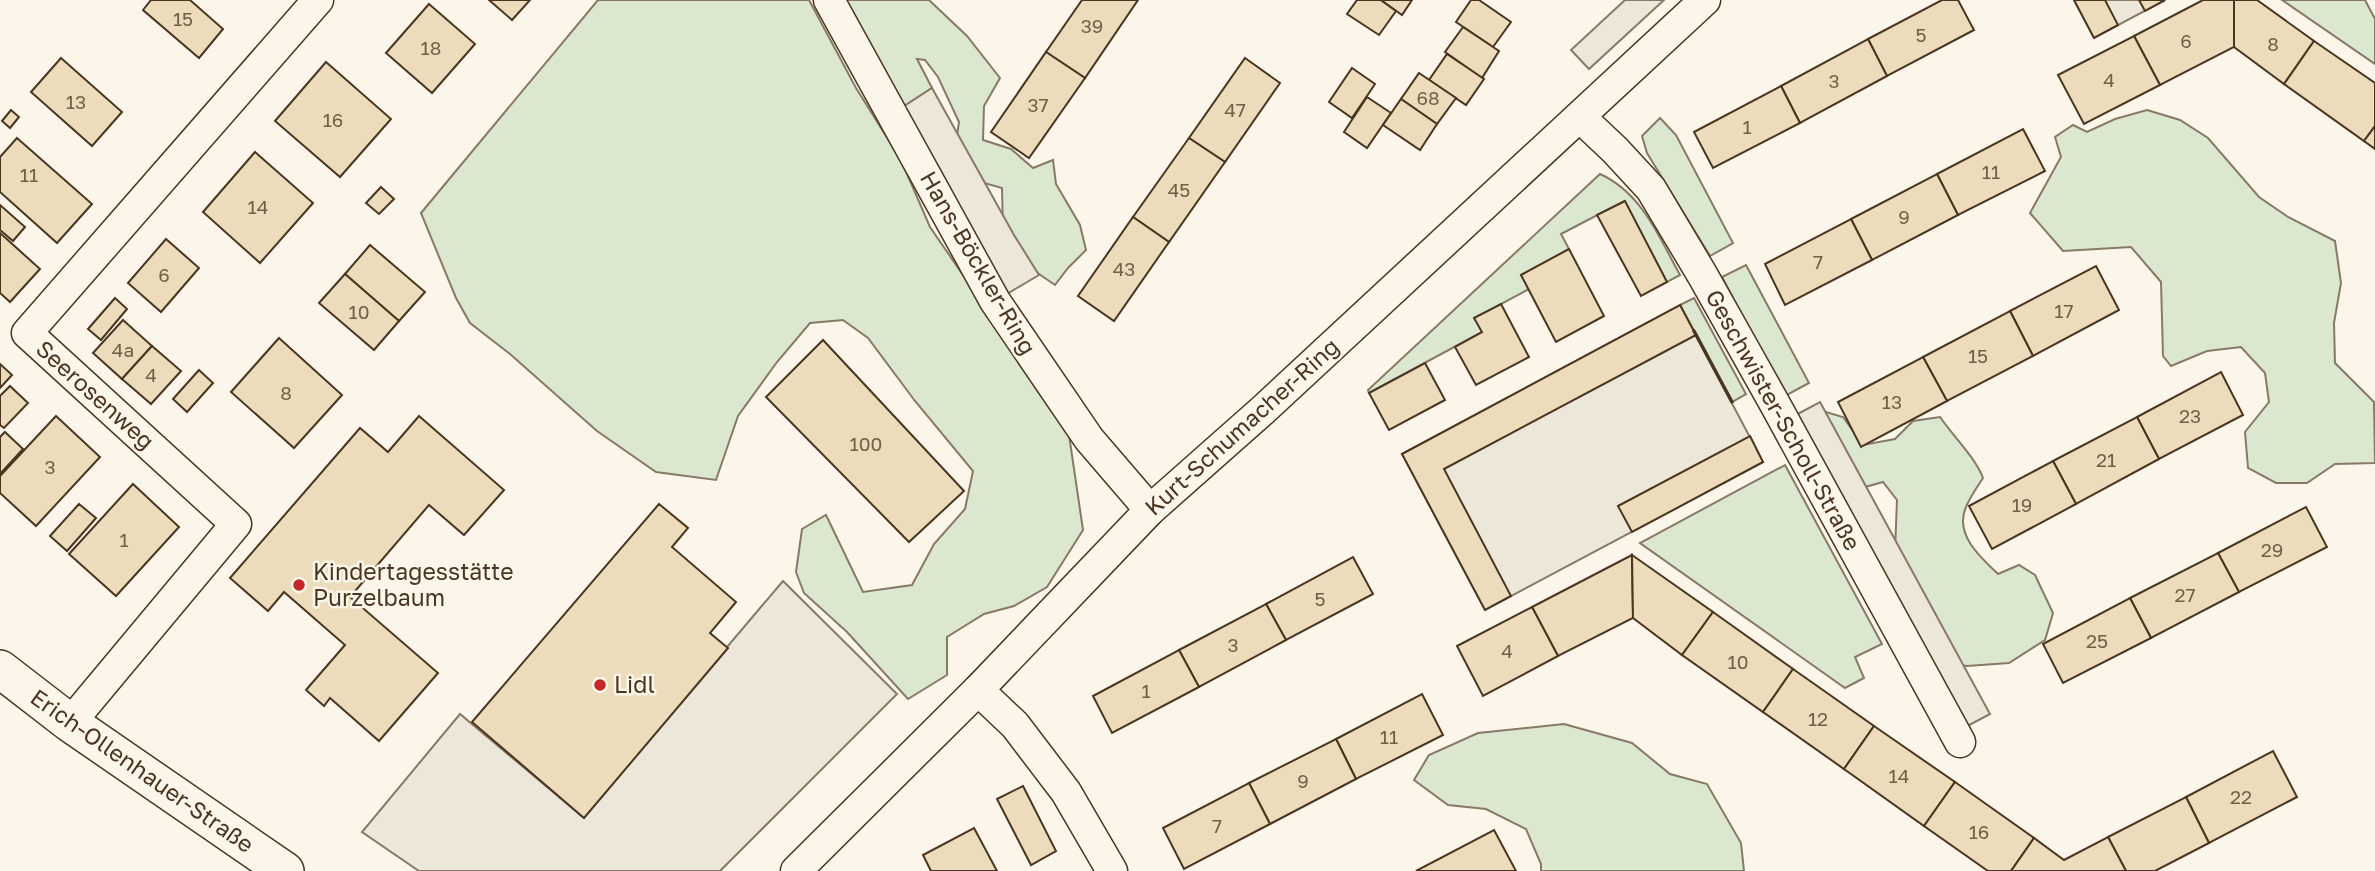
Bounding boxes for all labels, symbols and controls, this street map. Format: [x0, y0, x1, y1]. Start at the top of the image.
house number: 15 [173, 7, 193, 30]
house number: 39 [1081, 14, 1103, 37]
house number: 5 [1915, 23, 1927, 46]
house number: 6 [2180, 29, 2192, 52]
house number: 8 [2267, 32, 2279, 55]
house number: 18 [421, 36, 441, 59]
house number: 4 [2103, 68, 2115, 91]
house number: 3 [1828, 69, 1840, 92]
house number: 68 [1416, 86, 1440, 109]
house number: 13 [66, 90, 86, 113]
house number: 37 [1027, 93, 1049, 116]
house number: 47 [1224, 98, 1246, 121]
house number: 16 [323, 108, 343, 131]
house number: 1 [1742, 115, 1752, 138]
house number: 11 [1982, 160, 2000, 183]
house number: 11 [20, 163, 38, 186]
street label: Hans-Böckler-Ring [915, 166, 1043, 359]
house number: 45 [1168, 178, 1190, 201]
house number: 14 [248, 195, 268, 218]
house number: 9 [1898, 205, 1910, 228]
house number: 7 [1813, 250, 1823, 273]
house number: 43 [1113, 257, 1135, 280]
house number: 6 [158, 263, 170, 286]
street label: Geschwister-Scholl-Straße [1700, 284, 1867, 555]
house number: 17 [2054, 299, 2074, 322]
house number: 10 [349, 300, 370, 323]
street label: Kurt-Schumacher-Ring [1139, 332, 1344, 521]
street label: Seerosenweg [31, 334, 161, 455]
house number: 4a [112, 338, 134, 361]
house number: 15 [1968, 344, 1988, 367]
house number: 4 [145, 363, 157, 386]
house number: 8 [280, 381, 292, 404]
house number: 13 [1882, 390, 1902, 413]
house number: 23 [2179, 404, 2201, 427]
house number: 100 [850, 432, 882, 455]
house number: 21 [2096, 448, 2116, 471]
house number: 3 [44, 455, 56, 478]
house number: 19 [2012, 493, 2032, 516]
house number: 1 [119, 528, 129, 551]
house number: 29 [2261, 538, 2283, 561]
place label: Kindertagesstätte Purzelbaum [313, 557, 514, 611]
marker: Kindertagesstätte Purzelbaum [291, 577, 307, 593]
house number: 27 [2174, 583, 2196, 606]
house number: 5 [1314, 587, 1326, 610]
house number: 25 [2086, 629, 2108, 652]
house number: 3 [1227, 633, 1239, 656]
house number: 4 [1501, 639, 1513, 662]
house number: 10 [1728, 650, 1749, 673]
place label: Lidl [614, 670, 655, 698]
marker: Lidl [592, 677, 608, 693]
house number: 1 [1141, 679, 1151, 702]
street label: Erich-Ollenhauer-Straße [26, 682, 260, 858]
house number: 12 [1808, 707, 1828, 730]
house number: 11 [1380, 725, 1398, 748]
house number: 14 [1889, 764, 1909, 787]
house number: 9 [1297, 769, 1309, 792]
house number: 22 [2230, 785, 2252, 808]
house number: 7 [1212, 814, 1222, 837]
house number: 16 [1969, 820, 1989, 843]

